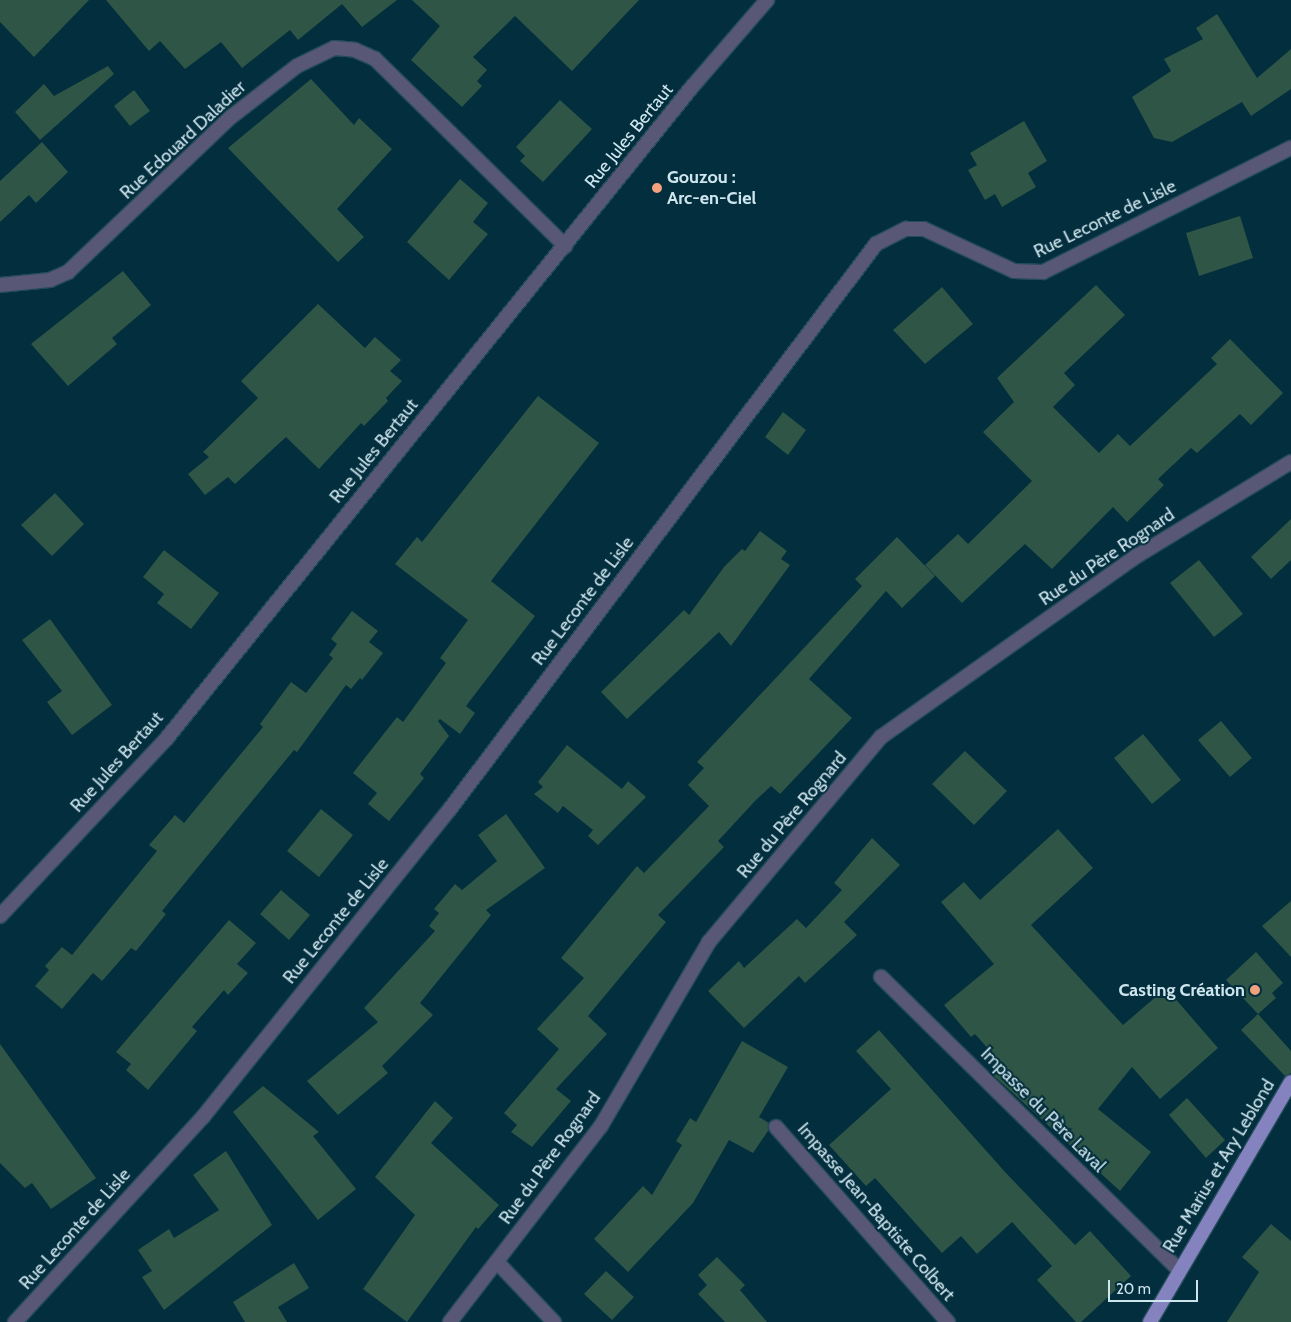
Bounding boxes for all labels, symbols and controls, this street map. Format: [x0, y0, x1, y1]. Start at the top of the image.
street label: Rue Edouard Daladier [116, 76, 250, 204]
street label: Rue Jules Bertaut [580, 80, 678, 192]
place label: Gouzou : Arc-en-Ciel [667, 167, 756, 210]
street label: Rue Leconte de Lisle [1030, 175, 1180, 263]
marker: Gouzou : Arc-en-Ciel [651, 182, 663, 194]
street label: Rue Jules Bertaut [325, 395, 423, 507]
street label: Rue du Père Rognard [1035, 504, 1179, 610]
street label: Rue Leconte de Lisle [528, 532, 638, 670]
street label: Rue Jules Bertaut [66, 707, 168, 817]
street label: Rue du Père Rognard [733, 747, 851, 883]
street label: Rue Leconte de Lisle [279, 854, 393, 988]
place label: Casting Création [1118, 979, 1245, 1001]
marker: Casting Création [1249, 984, 1261, 996]
street label: Impasse du Père Laval [976, 1043, 1110, 1177]
street label: Rue Marius et Ary Leblond [1159, 1075, 1279, 1257]
street label: Rue du Père Rognard [495, 1088, 605, 1228]
street label: Impasse Jean-Baptiste Colbert [793, 1119, 959, 1305]
street label: Rue Leconte de Lisle [15, 1164, 135, 1294]
scale bar [1111, 1270, 1201, 1302]
text: 20 m [1116, 1280, 1151, 1298]

